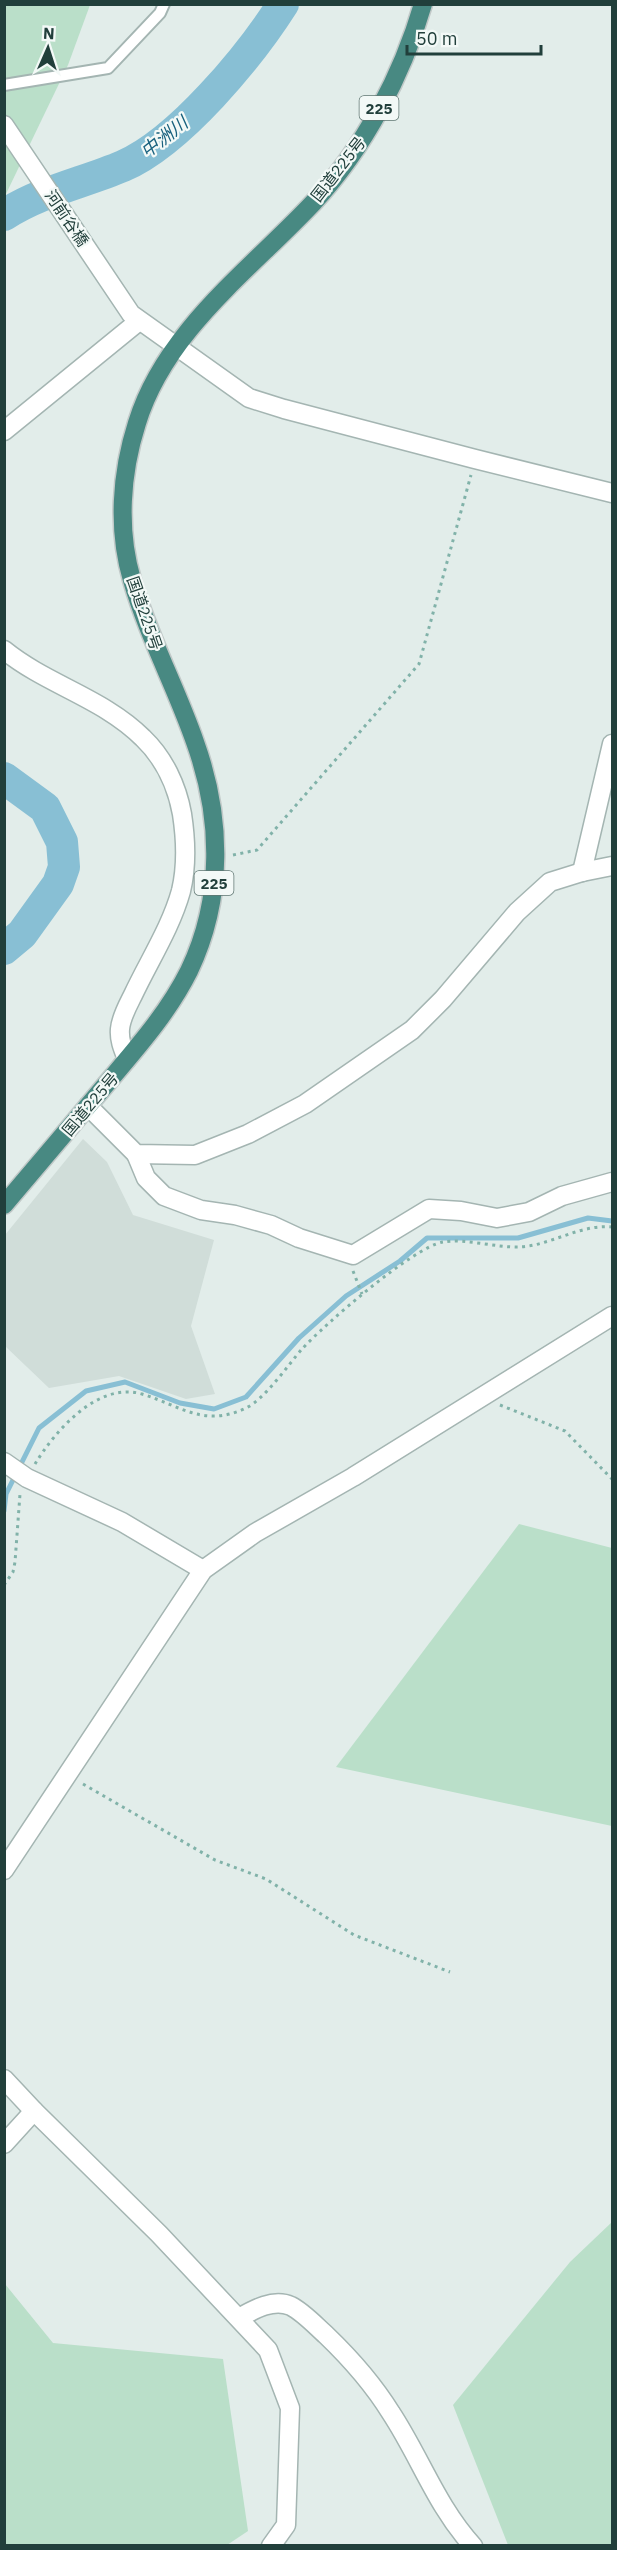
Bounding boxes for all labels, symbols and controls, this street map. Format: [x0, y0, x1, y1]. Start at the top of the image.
north arrow [18, 18, 78, 78]
scale bar [407, 18, 540, 56]
text: N [42, 23, 55, 43]
text: 50 m [416, 27, 458, 50]
road number: 225 [360, 96, 398, 120]
water label: 中洲川 [136, 110, 194, 163]
street label: 国道225号 [306, 133, 370, 205]
street label: 河前谷橋 [41, 186, 93, 250]
street label: 国道225号 [123, 573, 167, 653]
road number: 225 [194, 871, 234, 895]
street label: 国道225号 [58, 1068, 122, 1140]

